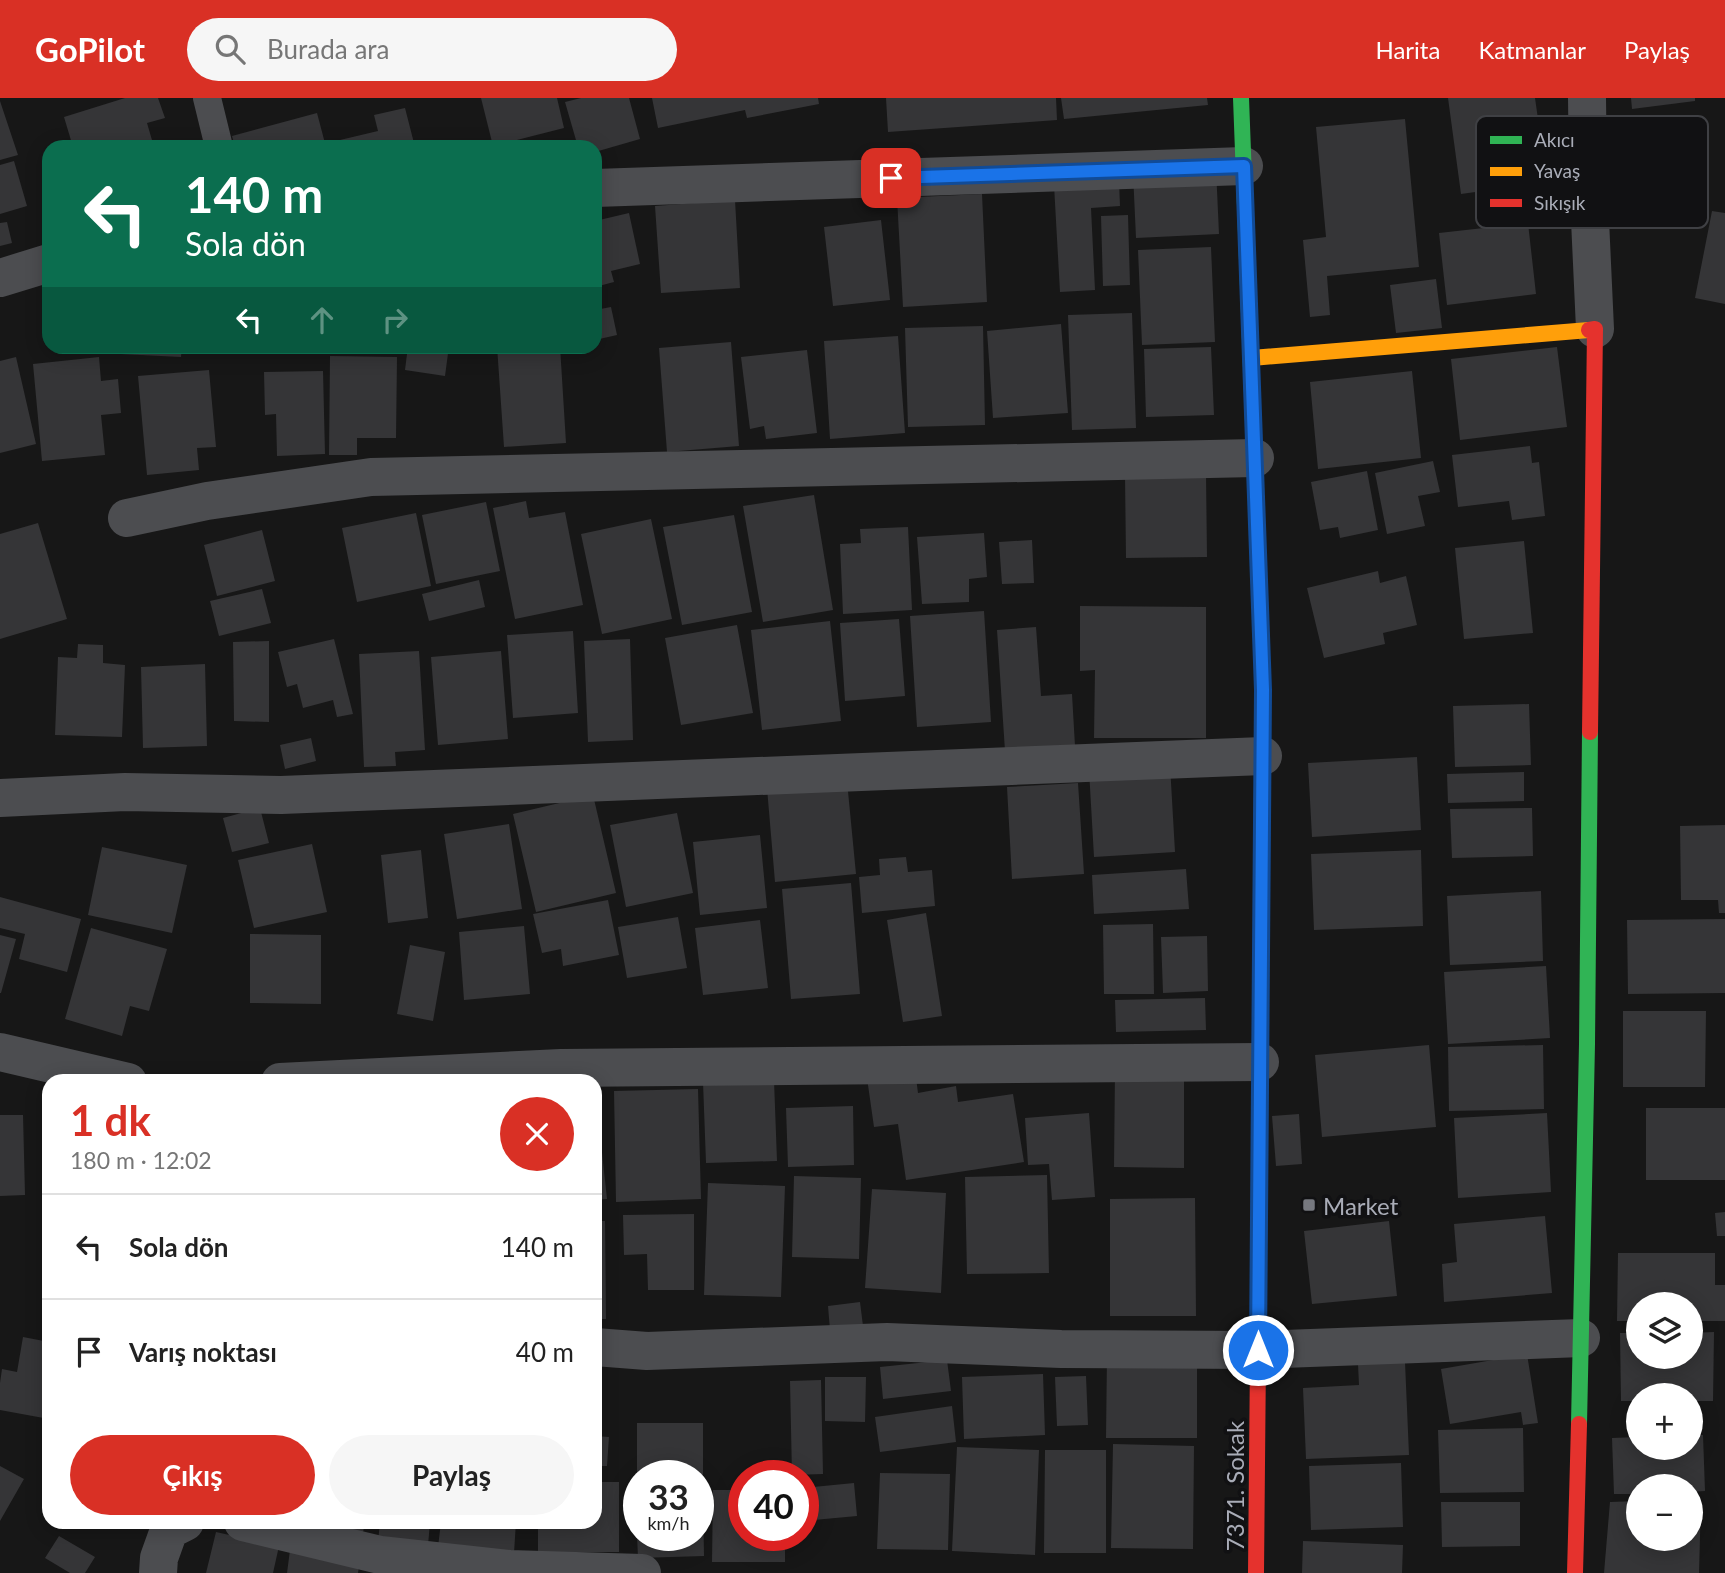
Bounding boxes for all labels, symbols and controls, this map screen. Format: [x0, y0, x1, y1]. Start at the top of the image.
search box [187, 18, 677, 81]
text: GoPilot [35, 29, 145, 69]
icon: search [211, 30, 249, 68]
text: Burada ara [267, 33, 390, 65]
text: Harita [1375, 35, 1440, 64]
text: Katmanlar [1478, 35, 1586, 64]
text: Paylaş [1624, 35, 1690, 64]
legend [1476, 116, 1708, 228]
text: Akıcı [1534, 128, 1575, 151]
pin [861, 148, 921, 208]
icon: arrive [872, 159, 910, 197]
text: Yavaş [1534, 159, 1580, 182]
text: 140 m [185, 165, 323, 223]
icon: left [70, 168, 161, 259]
text: Sıkışık [1534, 191, 1586, 214]
text: Sola dön [185, 224, 306, 263]
icon: left [230, 301, 268, 339]
icon: ahead [303, 301, 341, 339]
icon: right [376, 301, 414, 339]
text: 1 dk [70, 1095, 151, 1145]
button: close [500, 1097, 574, 1171]
text: 180 m · 12:02 [70, 1146, 212, 1174]
place label: Market [1323, 1191, 1399, 1220]
marker: Market [1301, 1197, 1317, 1213]
icon: left [70, 1228, 108, 1266]
text: Sola dön [129, 1231, 229, 1263]
text: 140 m [501, 1231, 574, 1263]
map controls [1626, 1292, 1703, 1551]
button: layers [1626, 1292, 1703, 1369]
position arrow [1221, 1313, 1295, 1387]
icon: arrive [70, 1333, 108, 1371]
text: Varış noktası [129, 1336, 277, 1368]
text: 40 m [516, 1336, 574, 1368]
button: + [1626, 1383, 1703, 1460]
street label: 7371. Sokak [1220, 1420, 1249, 1551]
button: Çıkış [70, 1435, 315, 1515]
button: Paylaş [329, 1435, 574, 1515]
speed limit sign: 40 [728, 1460, 819, 1551]
button: − [1626, 1474, 1703, 1551]
text: 33 [648, 1475, 689, 1517]
text: km/h [647, 1512, 690, 1534]

